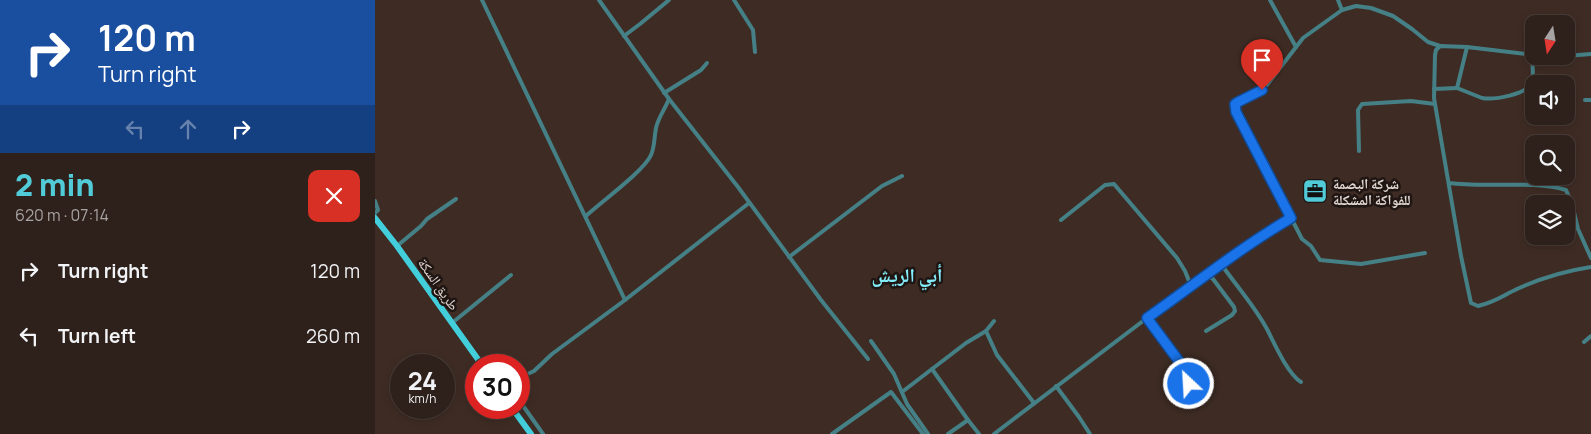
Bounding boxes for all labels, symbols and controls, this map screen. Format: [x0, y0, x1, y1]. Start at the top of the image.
text: 120 m [98, 14, 196, 62]
north arrow [1525, 15, 1575, 65]
map controls [1525, 15, 1575, 245]
icon: right [15, 20, 80, 85]
pin [1241, 39, 1283, 90]
icon: arrive [1248, 46, 1276, 74]
text: Turn right [98, 59, 196, 89]
button: sound [1525, 75, 1575, 125]
icon: left [121, 115, 149, 143]
icon: ahead [174, 115, 202, 143]
icon: right [227, 115, 255, 143]
button: search [1525, 135, 1575, 185]
text: 2 min [15, 164, 95, 205]
button: close [308, 170, 360, 222]
place label: شركة البصمة للفواكة المشكلة [1333, 174, 1411, 209]
office icon: شركة البصمة للفواكة المشكلة [1302, 178, 1328, 204]
button: layers [1525, 195, 1575, 245]
text: 620 m · 07:14 [15, 204, 109, 226]
street label: طريق السكة [413, 254, 464, 315]
icon: right [15, 257, 43, 285]
text: Turn right [58, 258, 148, 284]
text: 120 m [310, 258, 360, 284]
district label: أبي الريش [872, 262, 942, 291]
icon: left [15, 322, 43, 350]
text: Turn left [58, 323, 136, 349]
text: 260 m [306, 323, 360, 349]
speed limit sign: 30 [465, 354, 530, 419]
position arrow [1162, 357, 1214, 409]
text: 24 [408, 363, 437, 398]
text: km/h [409, 390, 436, 407]

